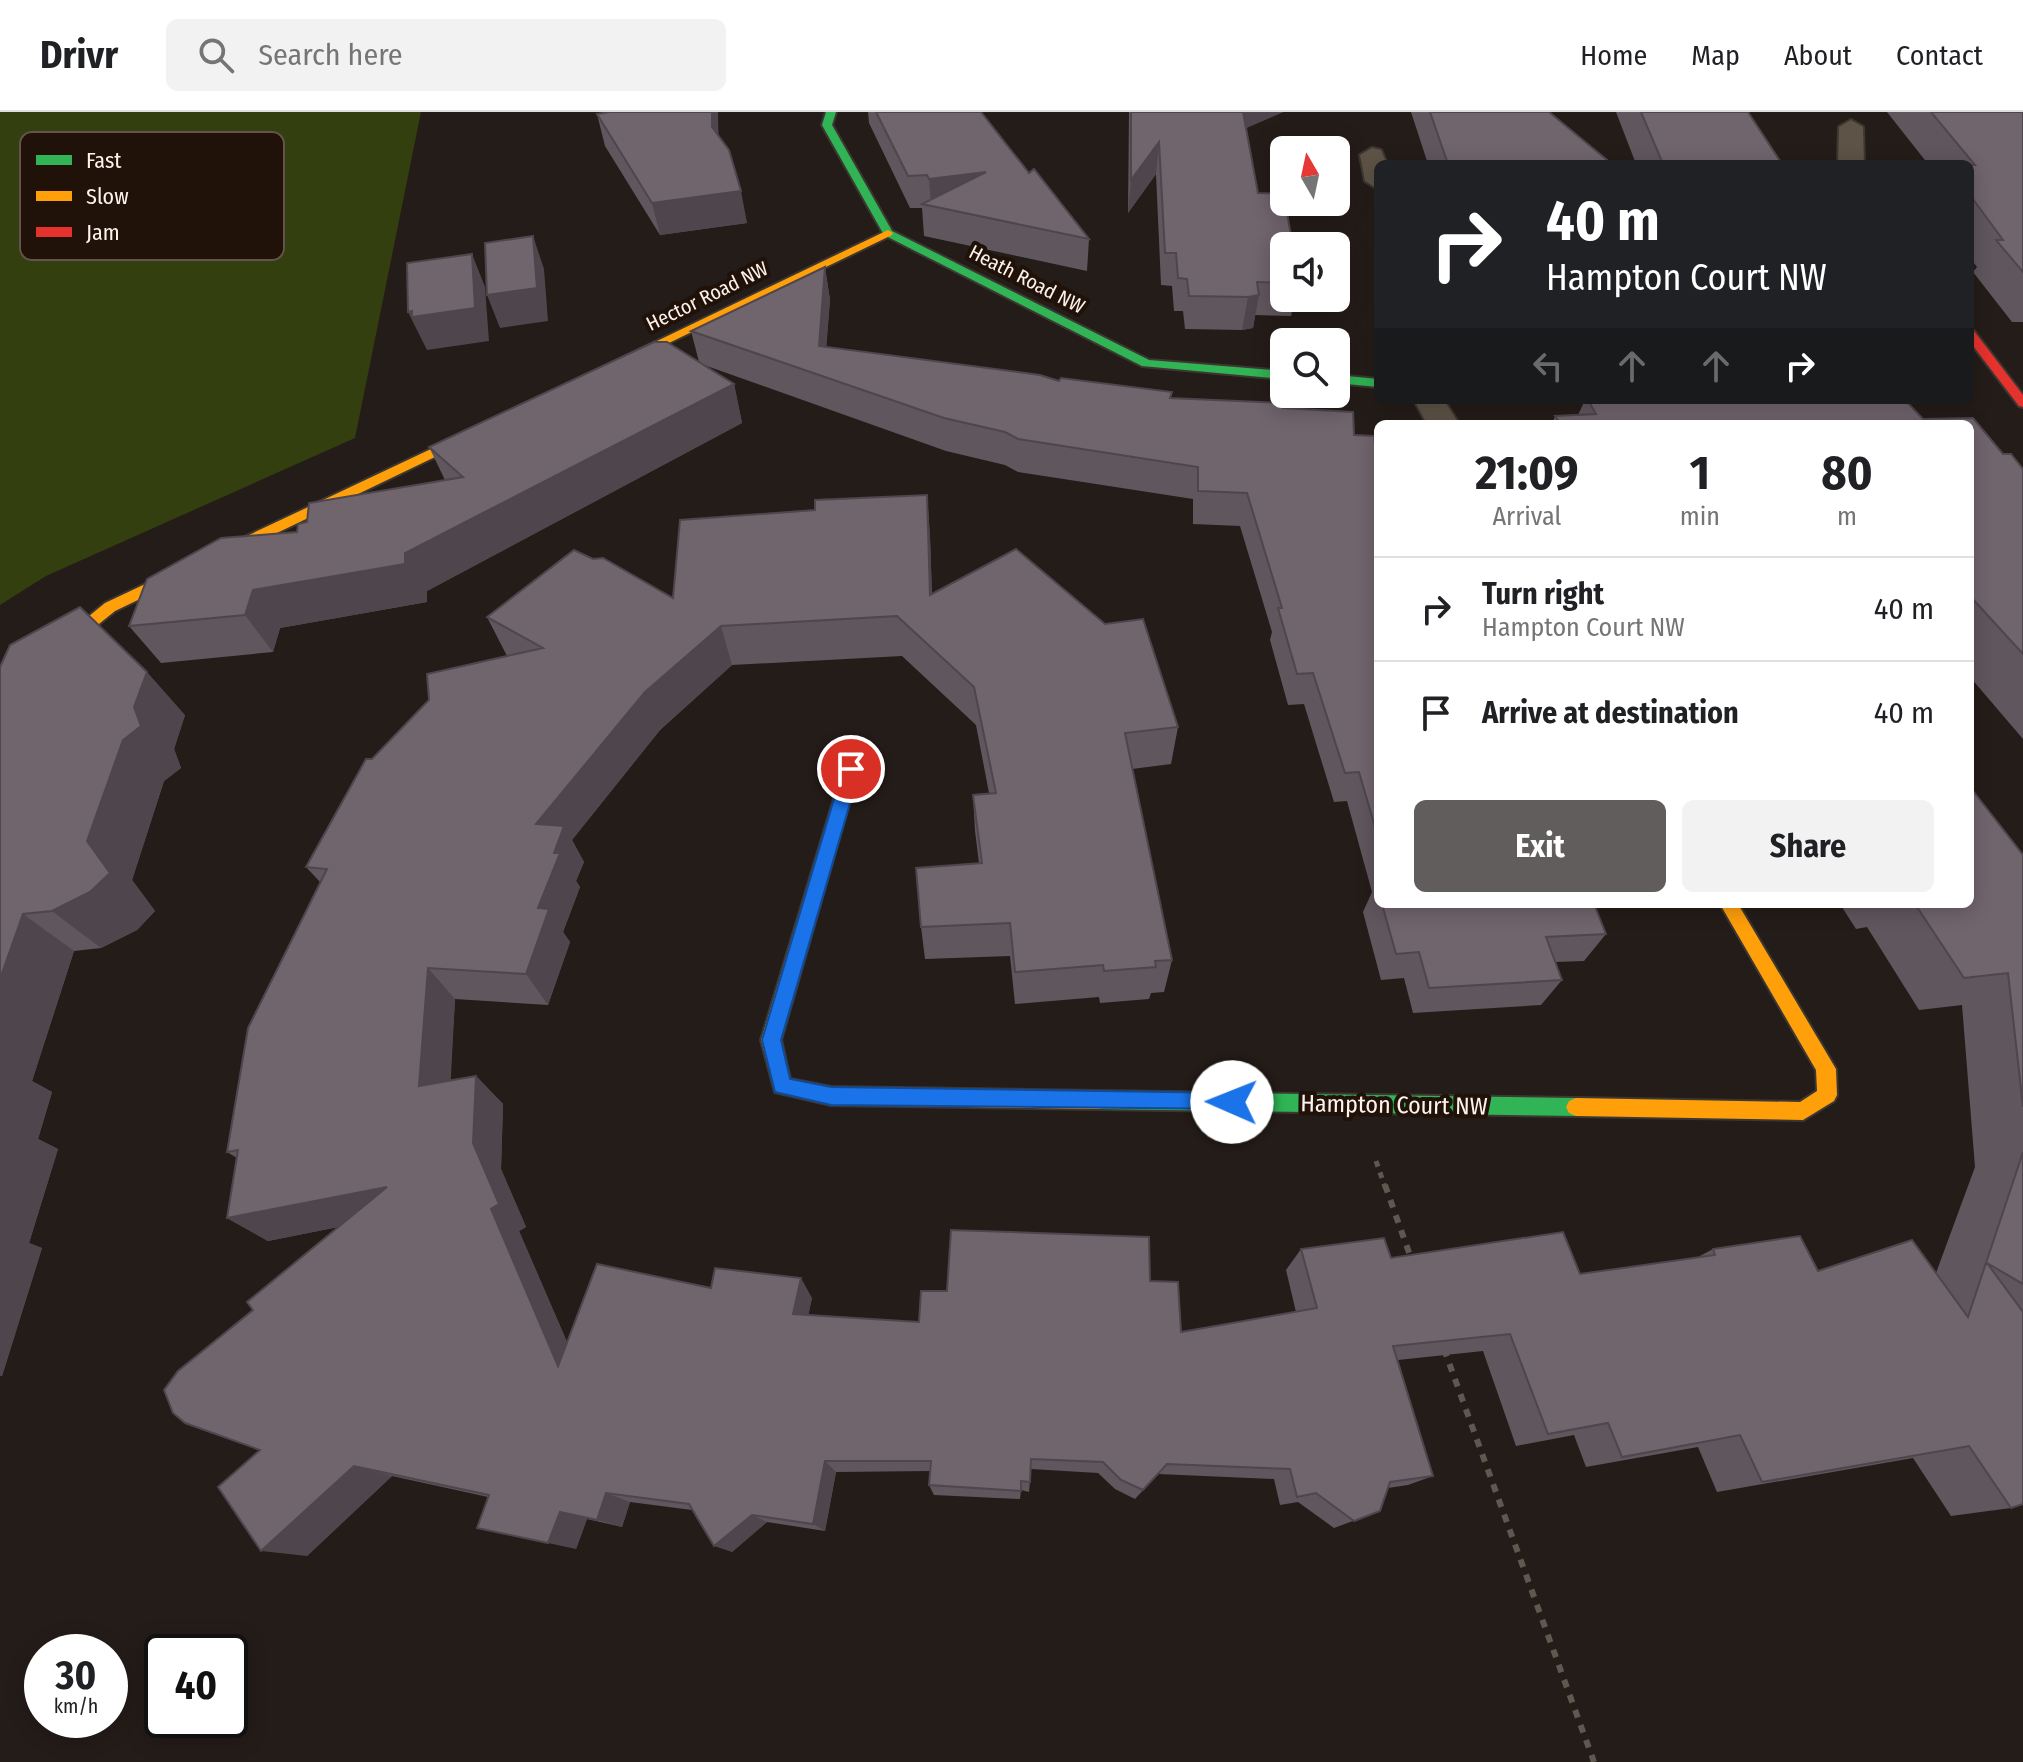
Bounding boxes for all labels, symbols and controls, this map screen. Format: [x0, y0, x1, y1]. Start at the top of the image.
search box [166, 19, 726, 91]
text: Drivr [40, 32, 118, 78]
icon: search [194, 33, 238, 77]
text: Search here [258, 37, 403, 73]
text: Home [1580, 39, 1647, 72]
text: Map [1691, 39, 1740, 72]
text: About [1784, 39, 1852, 72]
text: Contact [1896, 39, 1983, 72]
legend [20, 132, 284, 260]
north arrow [1270, 136, 1350, 216]
map controls [1270, 136, 1350, 408]
text: Fast [86, 147, 122, 174]
text: Slow [86, 183, 129, 210]
text: 40 m [1546, 188, 1660, 255]
icon: right [1414, 192, 1518, 296]
text: Jam [86, 219, 120, 246]
button: sound [1270, 232, 1350, 312]
street label: Heath Road NW [965, 240, 1089, 318]
street label: Hector Road NW [642, 256, 772, 336]
text: Hampton Court NW [1546, 256, 1827, 300]
button: search [1270, 328, 1350, 408]
icon: left [1526, 344, 1570, 388]
icon: ahead [1610, 344, 1654, 388]
icon: ahead [1694, 344, 1738, 388]
icon: right [1778, 344, 1822, 388]
text: 21:09 [1475, 444, 1579, 502]
text: 1 [1690, 444, 1710, 502]
text: 80 [1821, 444, 1873, 502]
text: Arrival [1492, 501, 1561, 532]
text: min [1680, 501, 1720, 532]
text: m [1837, 501, 1857, 532]
text: Turn right [1482, 576, 1604, 612]
icon: right [1414, 587, 1458, 631]
text: 40 m [1874, 591, 1934, 627]
text: Hampton Court NW [1482, 612, 1685, 643]
icon: arrive [1414, 691, 1458, 735]
text: Arrive at destination [1482, 695, 1739, 731]
text: 40 m [1874, 695, 1934, 731]
pin [817, 735, 885, 803]
icon: arrive [829, 747, 873, 791]
button: Exit [1414, 800, 1666, 892]
button: Share [1682, 800, 1934, 892]
position arrow [1190, 1060, 1274, 1144]
street label: Hampton Court NW [1300, 1089, 1488, 1121]
speed limit sign: 40 [144, 1634, 248, 1738]
text: 30 [56, 1652, 96, 1700]
text: km/h [54, 1694, 98, 1718]

